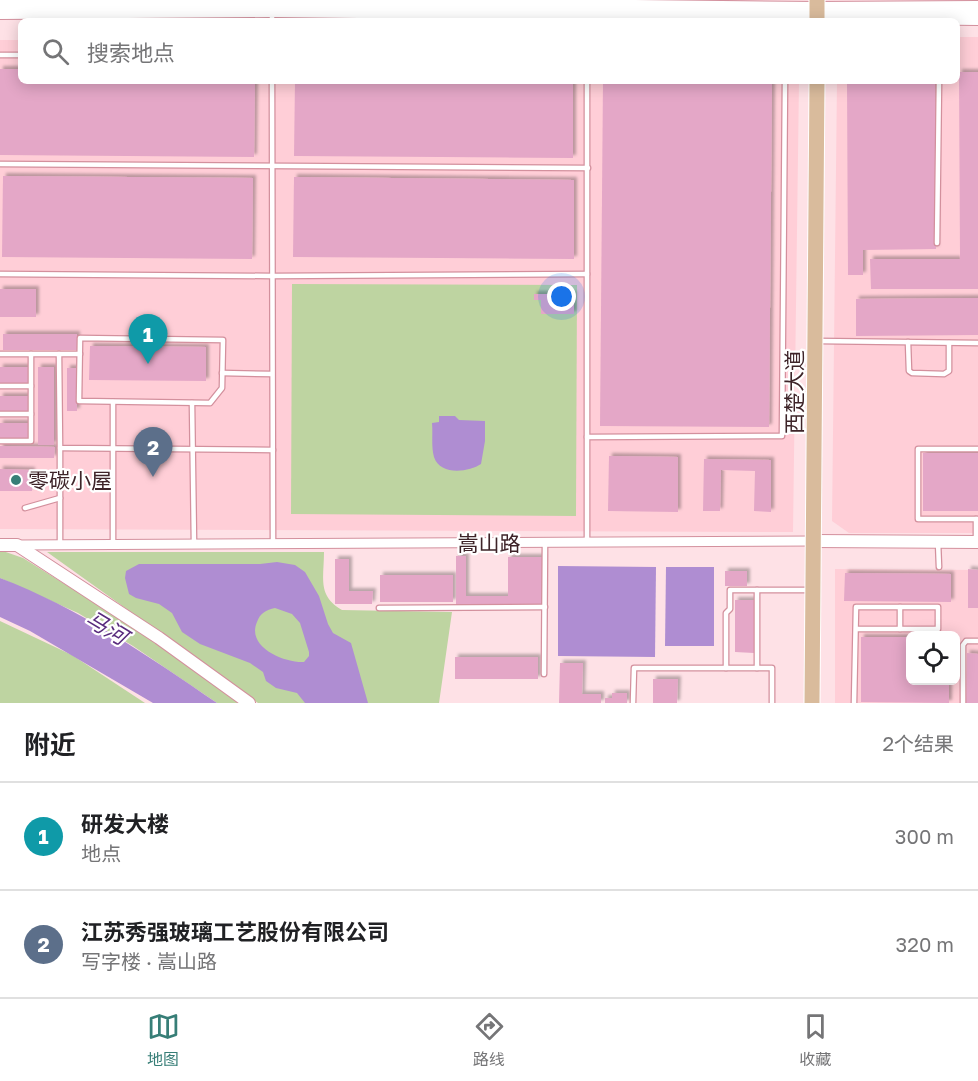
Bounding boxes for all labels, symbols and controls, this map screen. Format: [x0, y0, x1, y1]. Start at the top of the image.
search box [18, 18, 960, 84]
icon: search [39, 35, 72, 68]
text: 搜索地点 [87, 39, 175, 66]
your location [547, 282, 576, 311]
pin: 1 [128, 314, 168, 364]
street label: 西楚大道 [781, 350, 807, 434]
pin: 2 [134, 428, 172, 477]
place label: 零碳小屋 [28, 467, 112, 493]
marker: 零碳小屋 [9, 473, 23, 487]
street label: 嵩山路 [458, 530, 521, 556]
water label: 马河 [81, 604, 136, 652]
map controls [906, 631, 960, 685]
button: locate [906, 631, 960, 685]
text: 附近 [24, 729, 76, 760]
text: 2个结果 [882, 731, 954, 755]
text: 研发大楼 [81, 810, 169, 837]
text: 1 [38, 824, 49, 848]
text: 300 m [895, 824, 954, 848]
text: 地点 [81, 841, 121, 865]
text: 江苏秀强玻璃工艺股份有限公司 [81, 918, 389, 945]
text: 2 [37, 932, 50, 956]
text: 320 m [896, 932, 954, 956]
text: 写字楼 · 嵩山路 [81, 949, 217, 973]
tab: 地图 [147, 1010, 180, 1070]
tab: 路线 [473, 1010, 506, 1070]
tab: 收藏 [799, 1010, 832, 1070]

